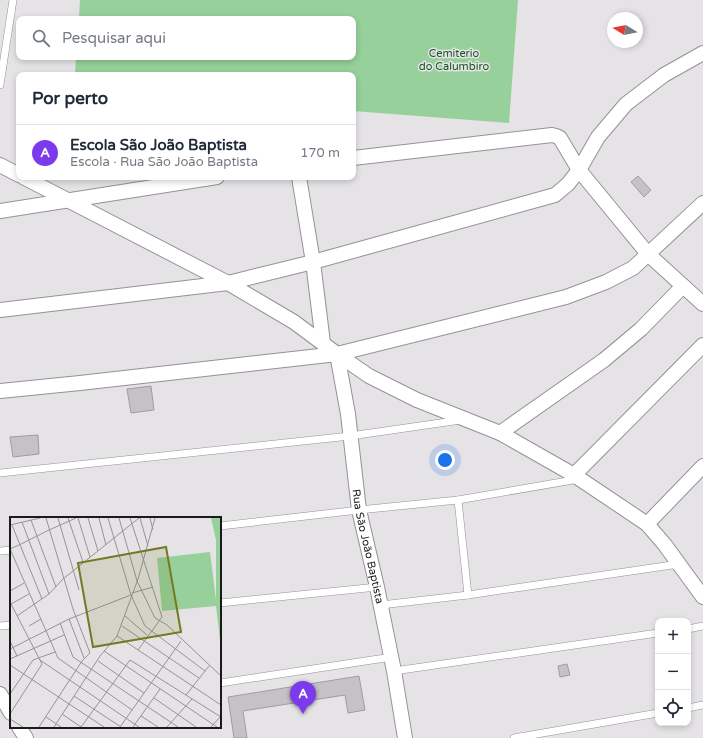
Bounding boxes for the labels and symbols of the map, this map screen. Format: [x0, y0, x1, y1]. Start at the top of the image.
north arrow [607, 12, 643, 48]
park label: Cemiterio do Calumbiro [419, 47, 489, 73]
your location [435, 450, 455, 470]
street label: Rua São João Baptista [350, 488, 386, 605]
inset map [10, 517, 221, 728]
pin: A [290, 681, 316, 714]

